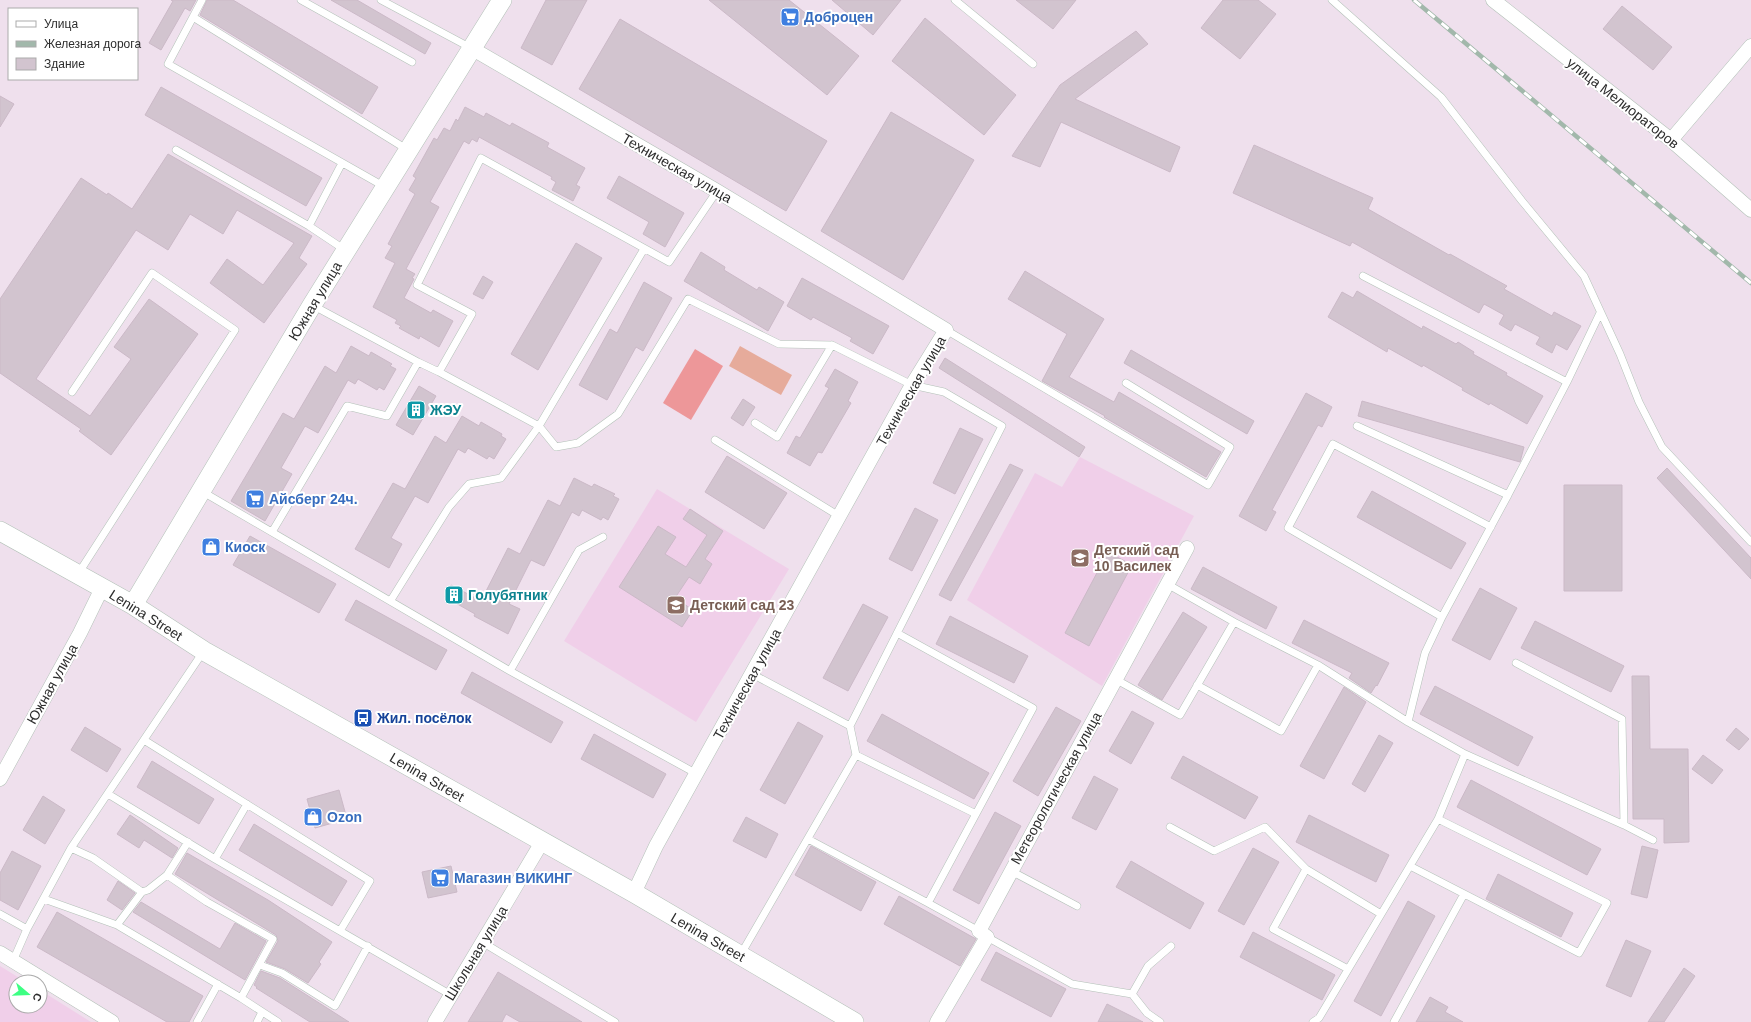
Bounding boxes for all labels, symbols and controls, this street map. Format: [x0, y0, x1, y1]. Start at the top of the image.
supermarket icon: Доброцен [779, 6, 801, 28]
legend [8, 8, 138, 80]
place label: Доброцен [804, 9, 873, 25]
text: Улица [44, 17, 78, 31]
text: Железная дорога [44, 37, 141, 51]
street label: улица Мелиораторов [1564, 54, 1682, 152]
text: Здание [44, 57, 85, 71]
street label: Техническая улица [619, 130, 735, 206]
street label: Южная улица [285, 259, 345, 343]
street label: Техническая улица [873, 333, 949, 449]
building icon: ЖЭУ [405, 399, 427, 421]
place label: ЖЭУ [429, 402, 462, 418]
supermarket icon: Айсберг 24ч. [244, 488, 266, 510]
place label: Айсберг 24ч. [269, 491, 358, 507]
shop icon: Киоск [200, 536, 222, 558]
place label: Киоск [225, 539, 266, 555]
place label: Детский сад 10 Василек [1094, 542, 1179, 574]
school or university icon: Детский сад 10 Василек [1069, 547, 1091, 569]
building icon: Голубятник [443, 584, 465, 606]
street label: Lenina Street [106, 586, 186, 644]
place label: Голубятник [468, 587, 548, 603]
school or university icon: Детский сад 23 [665, 594, 687, 616]
place label: Детский сад 23 [690, 597, 795, 613]
street label: Техническая улица [710, 626, 784, 742]
street label: Южная улица [23, 641, 81, 727]
bus stop icon: Жил. посёлок [352, 707, 374, 729]
street label: Метеорологическая улица [1007, 709, 1105, 867]
place label: Жил. посёлок [376, 710, 473, 726]
street label: Lenina Street [387, 749, 467, 805]
shop icon: Ozon [302, 806, 324, 828]
place label: Ozon [327, 809, 362, 825]
supermarket icon: Магазин ВИКИНГ [429, 867, 451, 889]
place label: Магазин ВИКИНГ [454, 870, 572, 886]
street label: Школьная улица [441, 903, 511, 1003]
street label: Lenina Street [668, 909, 748, 965]
north arrow [8, 974, 48, 1014]
text: С [30, 992, 44, 1003]

